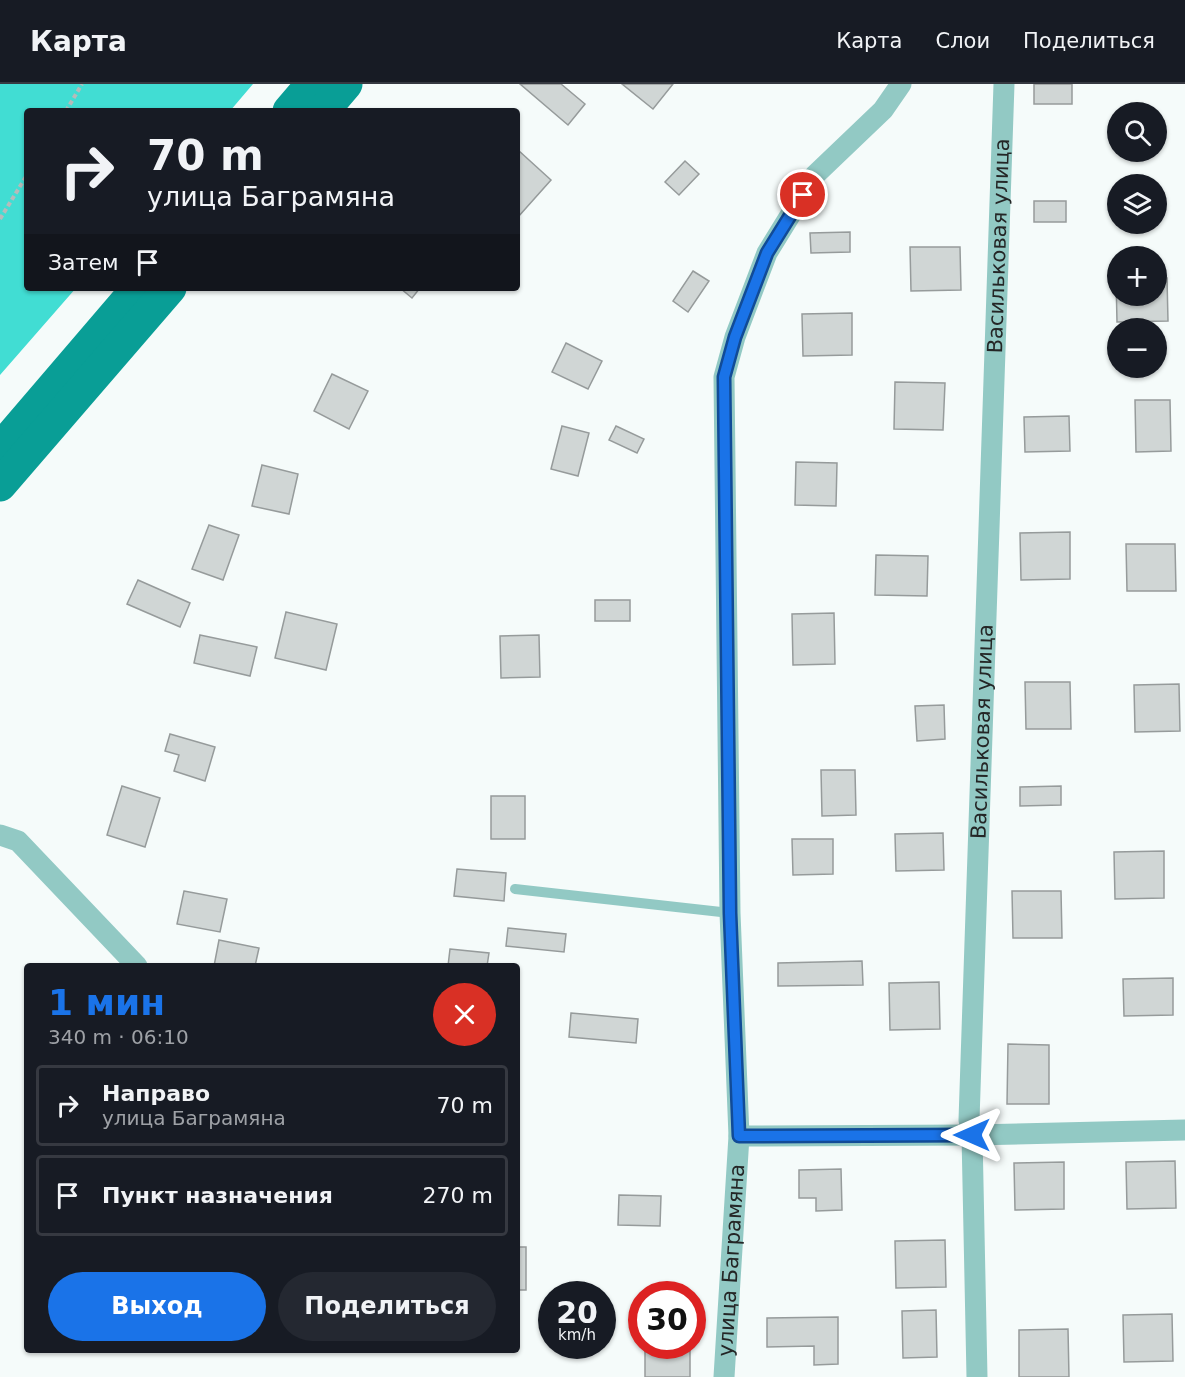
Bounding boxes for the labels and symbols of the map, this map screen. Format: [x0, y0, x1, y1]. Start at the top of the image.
street label: Васильковая улица [983, 138, 1014, 354]
pin [777, 169, 828, 220]
street label: Васильковая улица [966, 624, 998, 840]
position arrow [940, 1103, 1004, 1167]
street label: улица Баграмяна [713, 1163, 749, 1357]
speed limit sign: 30 [628, 1281, 706, 1359]

